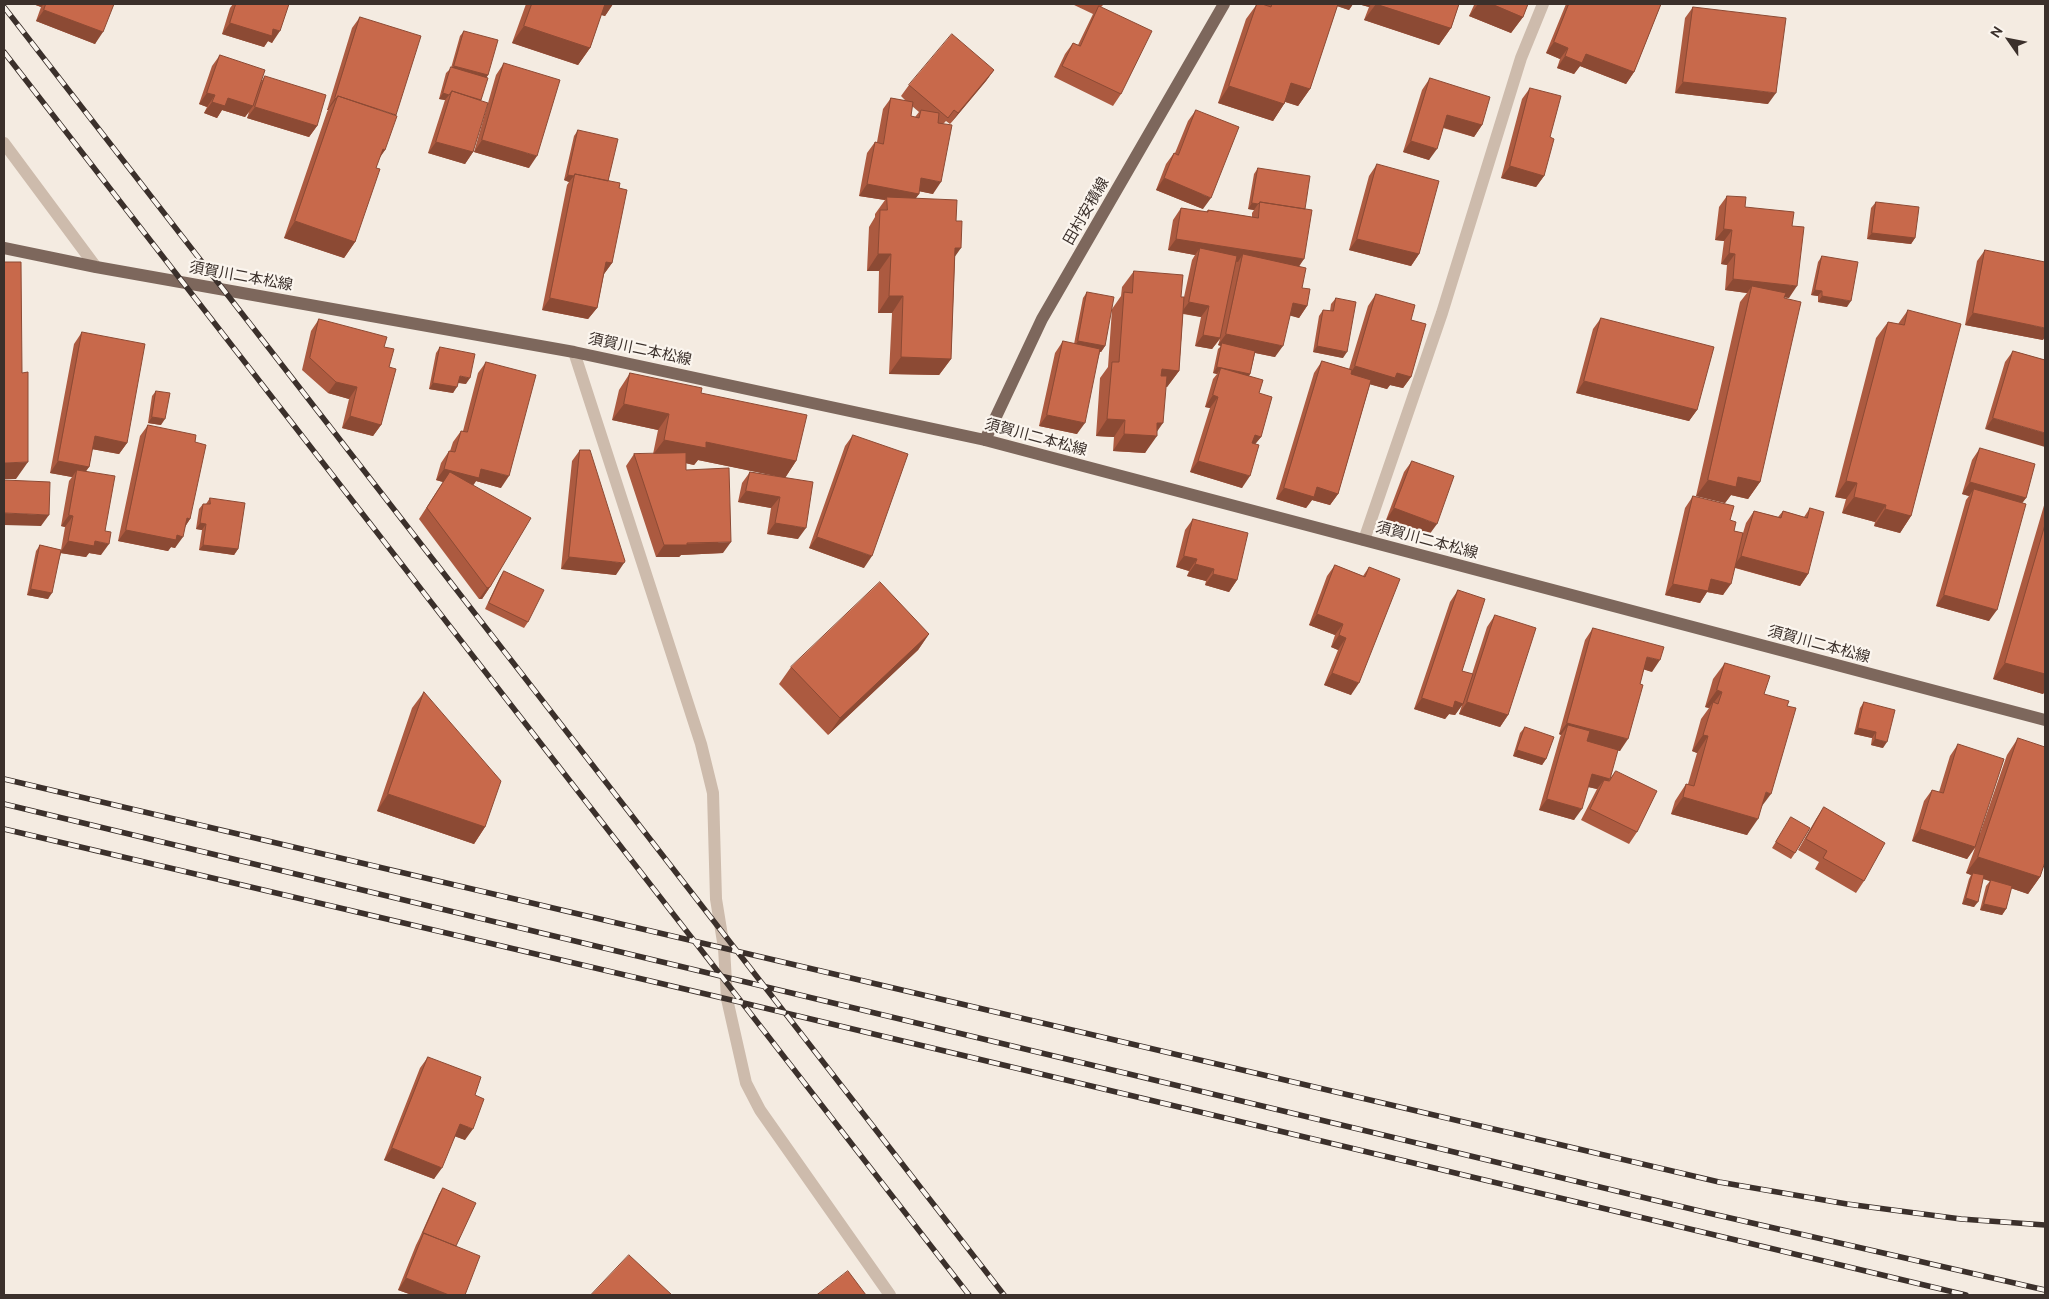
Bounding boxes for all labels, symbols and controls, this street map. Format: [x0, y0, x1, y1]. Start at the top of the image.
north arrow [1984, 15, 2034, 65]
text: N [1987, 23, 2006, 41]
street label: 田村安積線 [1059, 174, 1113, 248]
street label: 須賀川二本松線 [188, 258, 294, 294]
street label: 須賀川二本松線 [587, 329, 693, 369]
street label: 須賀川二本松線 [983, 415, 1089, 459]
street label: 須賀川二本松線 [1374, 518, 1480, 562]
street label: 須賀川二本松線 [1766, 622, 1872, 666]

